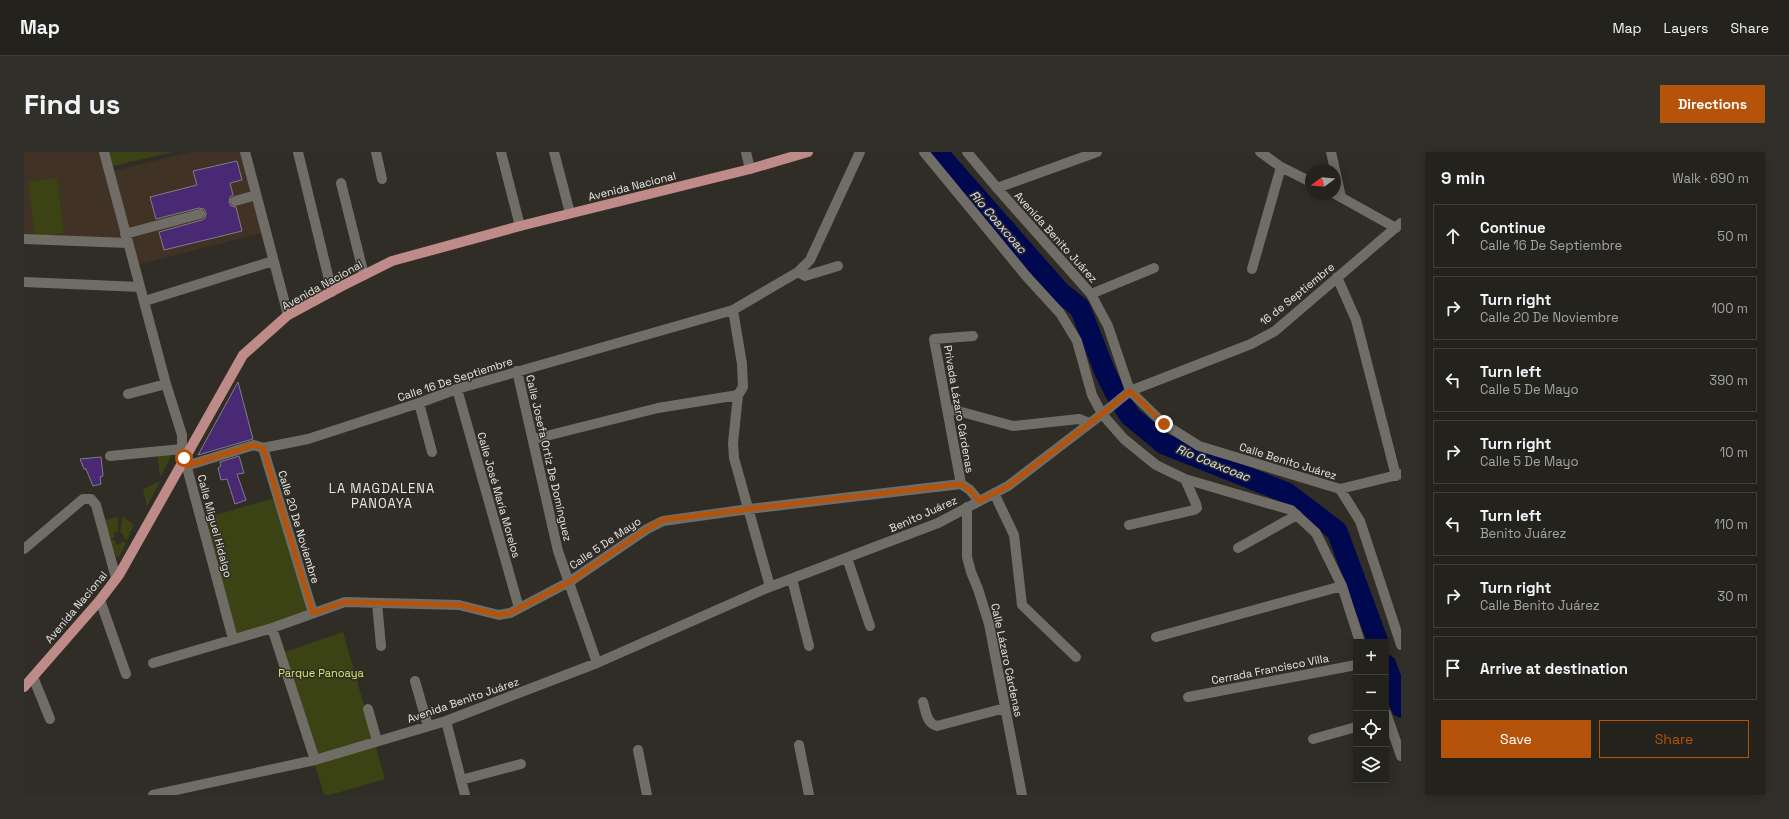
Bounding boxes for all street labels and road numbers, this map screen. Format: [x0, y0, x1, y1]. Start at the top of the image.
street label: Avenida Nacional [587, 168, 677, 204]
street label: Avenida Benito Juárez [1011, 189, 1101, 286]
street label: Avenida Nacional [279, 257, 365, 313]
street label: 16 de Septiembre [1257, 260, 1337, 328]
street label: Privada Lázaro Cárdenas [941, 344, 977, 474]
street label: Calle 16 De Septiembre [396, 354, 514, 404]
street label: Calle Josefa Ortiz De Domínguez [523, 373, 575, 543]
street label: Calle José María Morelos [474, 430, 524, 560]
street label: Calle Benito Juárez [1238, 440, 1339, 483]
street label: Calle 20 De Noviembre [275, 469, 323, 585]
street label: Calle Miguel Hidalgo [195, 473, 236, 579]
street label: Benito Juárez [887, 493, 959, 535]
street label: Calle 5 De Mayo [567, 514, 644, 572]
street label: Avenida Nacional [42, 568, 110, 646]
street label: Calle Lázaro Cárdenas [988, 602, 1026, 718]
street label: Cerrada Francisco Villa [1210, 651, 1331, 687]
street label: Avenida Benito Juárez [405, 674, 521, 726]

